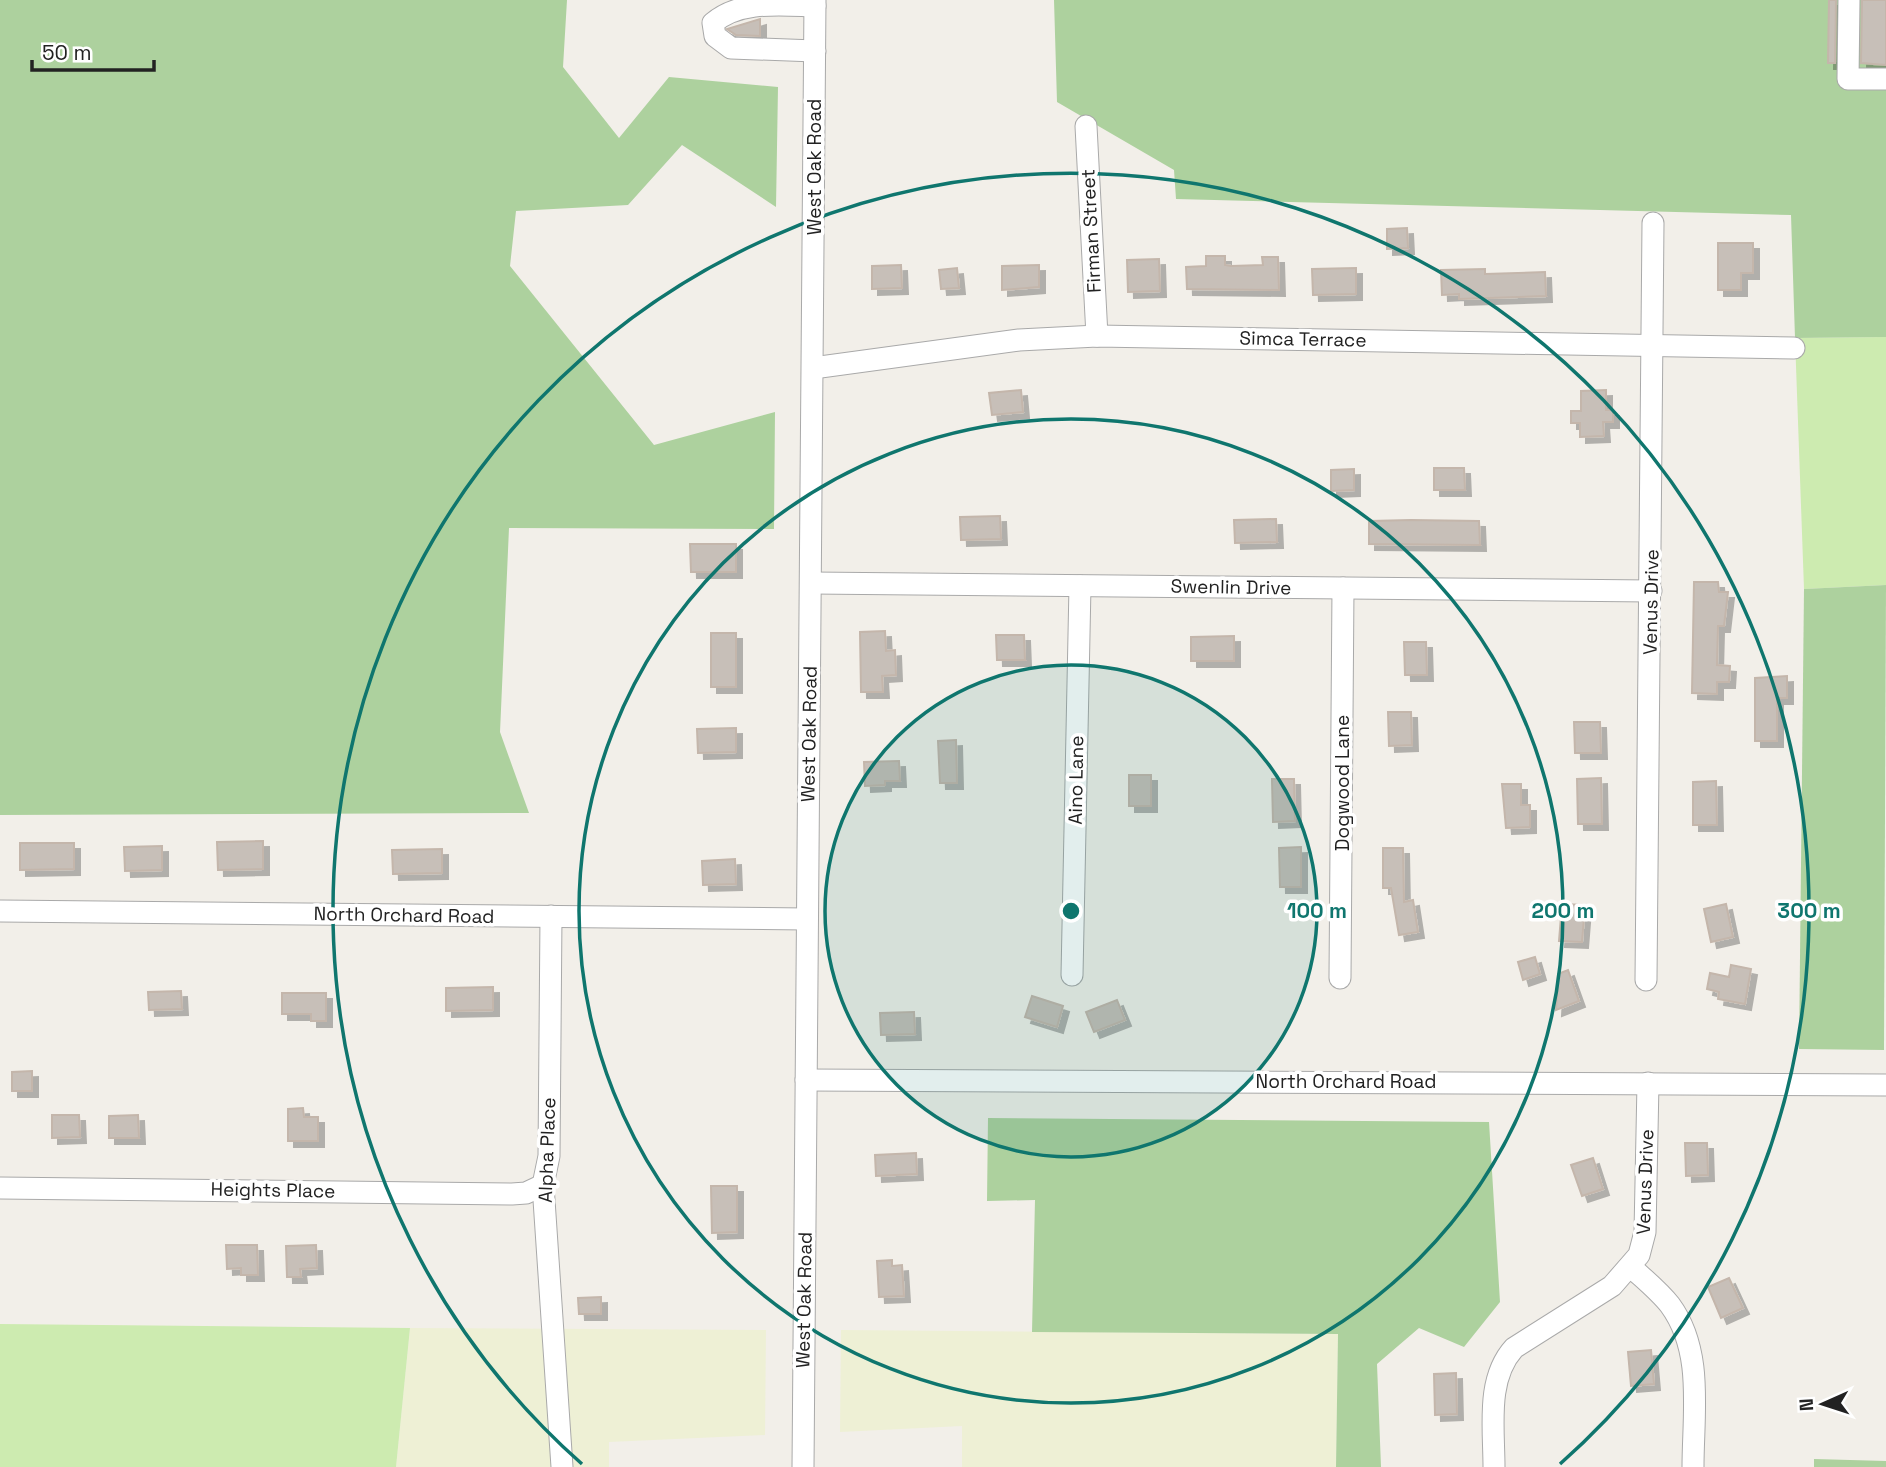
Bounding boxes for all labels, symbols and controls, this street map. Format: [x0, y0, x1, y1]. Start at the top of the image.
scale bar [32, 28, 154, 72]
text: 50 m [42, 39, 92, 66]
street label: West Oak Road [802, 99, 827, 235]
street label: Firman Street [1075, 168, 1107, 294]
street label: Simca Terrace [1239, 325, 1367, 353]
street label: Venus Drive [1638, 549, 1664, 655]
street label: Swenlin Drive [1170, 573, 1292, 601]
street label: West Oak Road [795, 666, 823, 802]
street label: Dogwood Lane [1330, 715, 1355, 851]
street label: Aino Lane [1063, 735, 1089, 825]
text: 100 m [1287, 897, 1347, 924]
text: 200 m [1532, 897, 1594, 924]
text: 300 m [1777, 897, 1841, 924]
centre of rings [1059, 899, 1083, 923]
street label: North Orchard Road [313, 901, 495, 929]
street label: North Orchard Road [1256, 1069, 1436, 1094]
street label: Alpha Place [533, 1097, 561, 1203]
street label: Venus Drive [1631, 1129, 1659, 1235]
street label: Heights Place [210, 1176, 336, 1204]
street label: West Oak Road [790, 1232, 818, 1368]
north arrow [1788, 1369, 1858, 1439]
text: N [1794, 1398, 1819, 1412]

